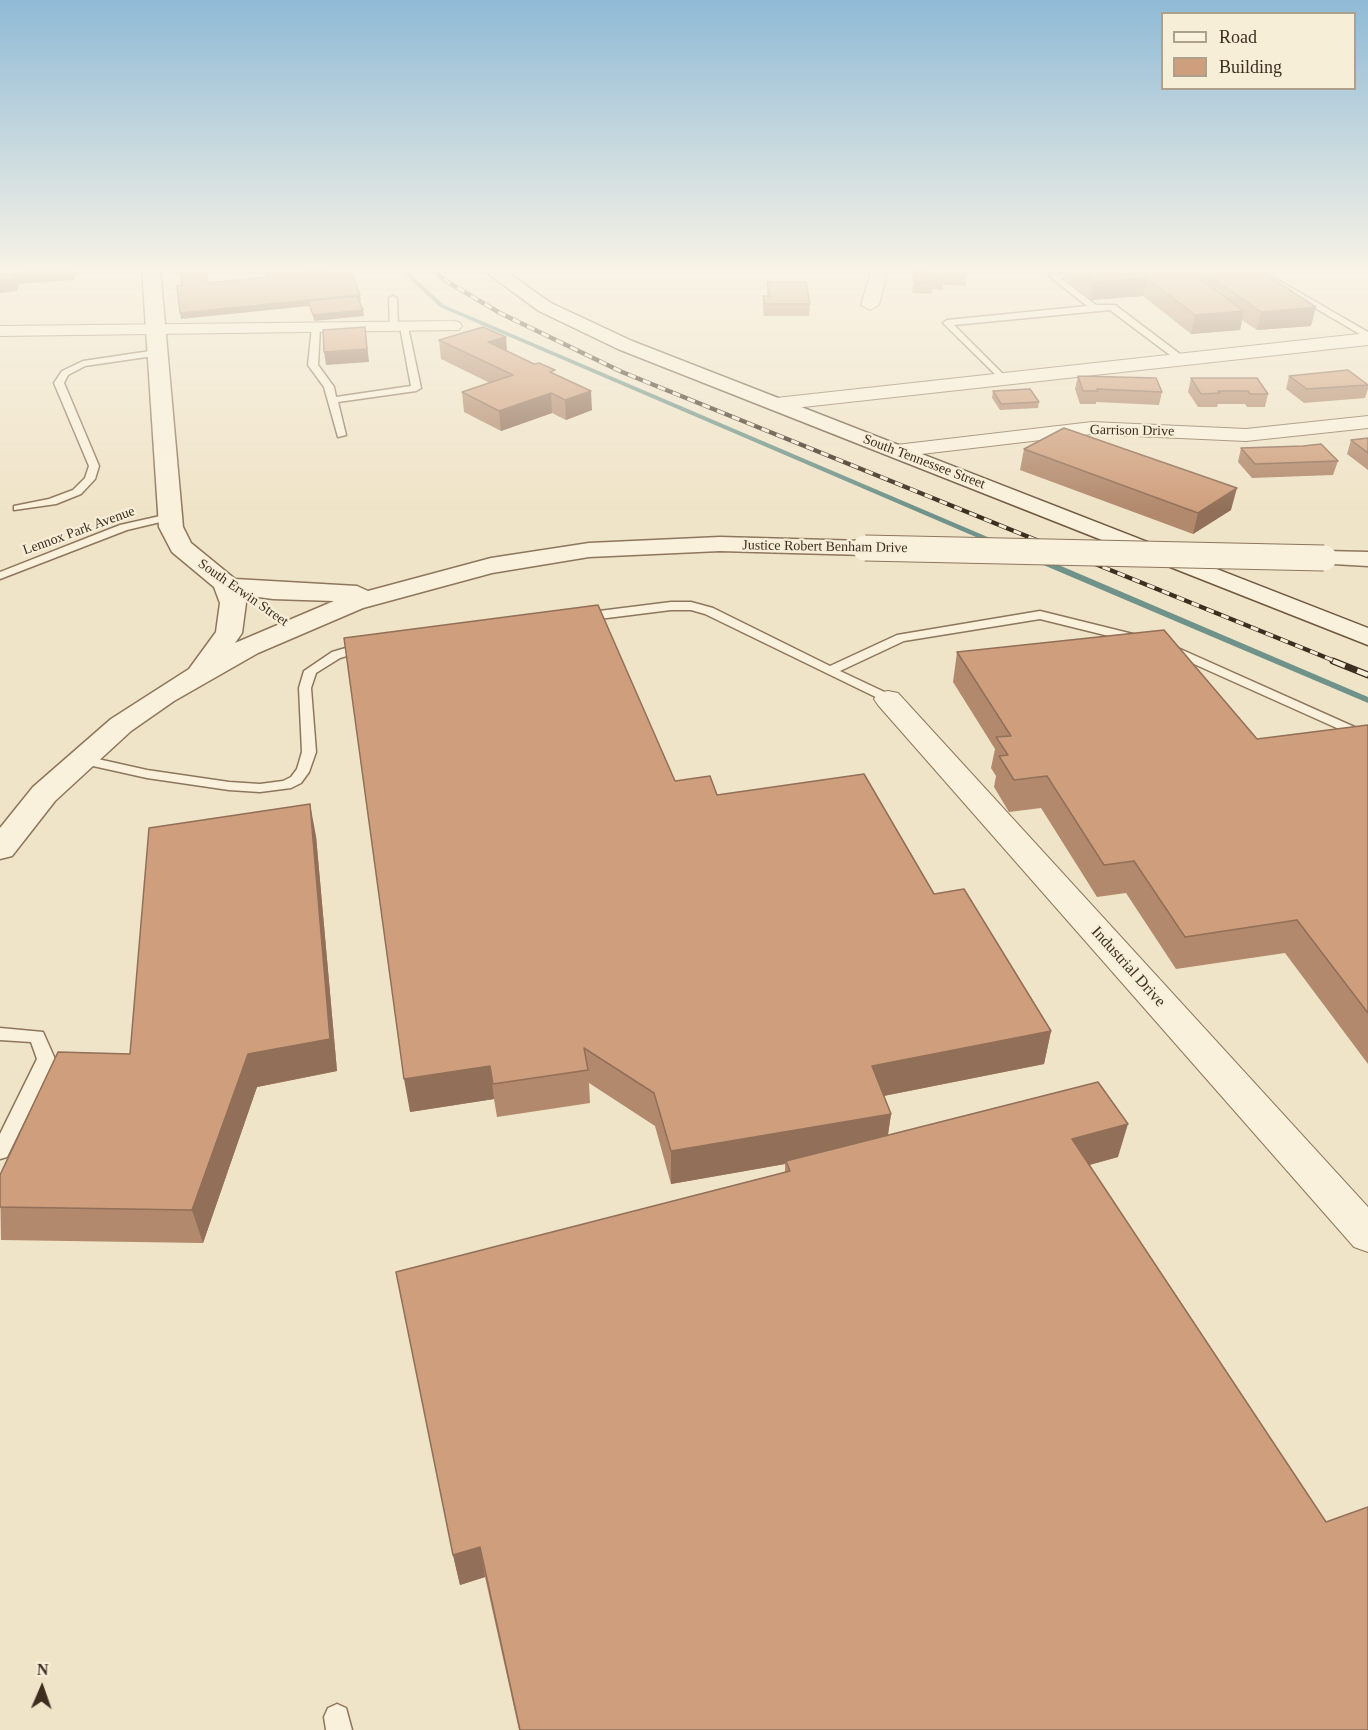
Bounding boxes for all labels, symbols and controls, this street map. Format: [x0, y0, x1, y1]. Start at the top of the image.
legend [1161, 12, 1356, 90]
text: Road [1219, 27, 1257, 47]
text: Building [1219, 57, 1282, 77]
street label: Garrison Drive [1090, 422, 1174, 440]
street label: South Tennessee Street [860, 431, 988, 493]
street label: Lennox Park Avenue [21, 503, 137, 559]
street label: Justice Robert Benham Drive [742, 537, 908, 557]
street label: South Erwin Street [195, 556, 291, 630]
street label: Industrial Drive [1087, 923, 1169, 1011]
north arrow [12, 1658, 72, 1718]
text: N [37, 1661, 49, 1678]

